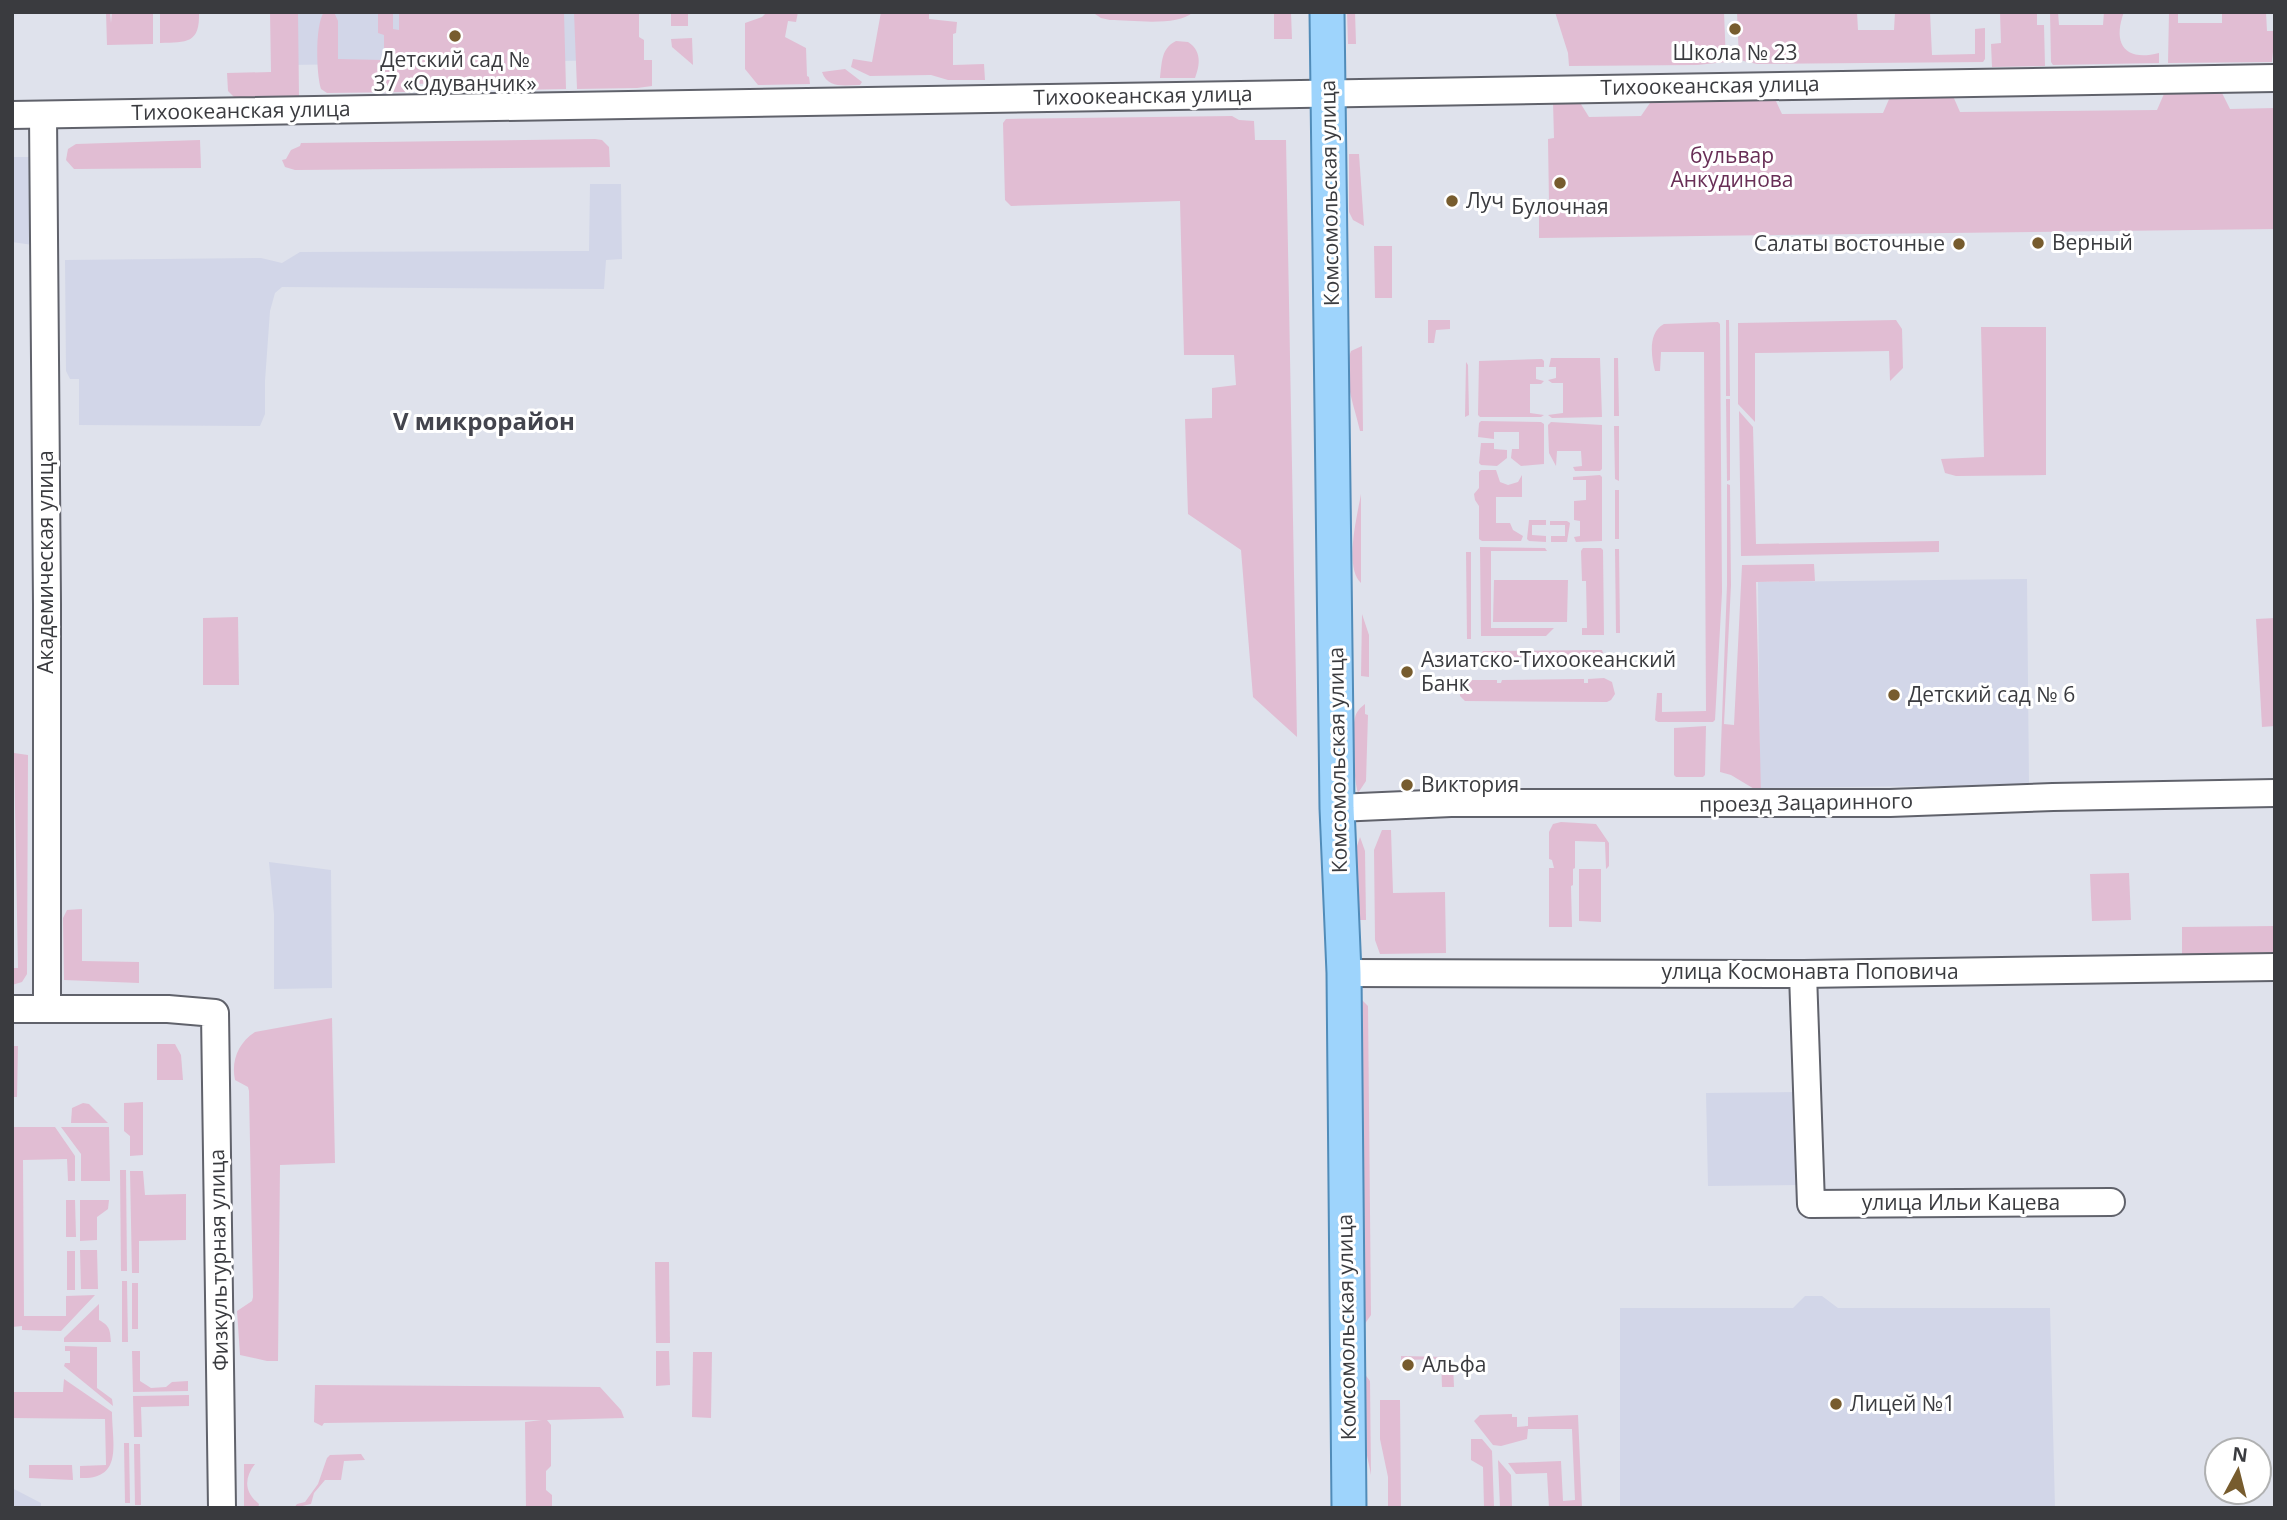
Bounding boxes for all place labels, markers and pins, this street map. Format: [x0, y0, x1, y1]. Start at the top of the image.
marker: Школа № 23 [1727, 21, 1743, 37]
marker: Детский сад № 37 «Одуванчик» [447, 28, 463, 44]
place label: Школа № 23 [1672, 38, 1798, 66]
place label: Детский сад № 37 «Одуванчик» [373, 45, 537, 97]
marker: Булочная [1552, 175, 1568, 191]
place label: Луч [1466, 186, 1504, 214]
place label: Булочная [1511, 192, 1609, 220]
marker: Луч [1444, 193, 1460, 209]
place label: Верный [2052, 228, 2133, 256]
place label: Салаты восточные [1754, 229, 1945, 257]
marker: Верный [2030, 235, 2046, 251]
marker: Салаты восточные [1951, 236, 1967, 252]
place label: Азиатско-Тихоокеанский Банк [1421, 645, 1676, 697]
marker: Азиатско-Тихоокеанский Банк [1399, 664, 1415, 680]
place label: Детский сад № 6 [1908, 680, 2075, 708]
marker: Детский сад № 6 [1886, 687, 1902, 703]
place label: Виктория [1421, 770, 1519, 798]
marker: Виктория [1399, 777, 1415, 793]
place label: Альфа [1422, 1350, 1486, 1378]
marker: Альфа [1400, 1357, 1416, 1373]
place label: Лицей №1 [1850, 1389, 1955, 1417]
marker: Лицей №1 [1828, 1396, 1844, 1412]

